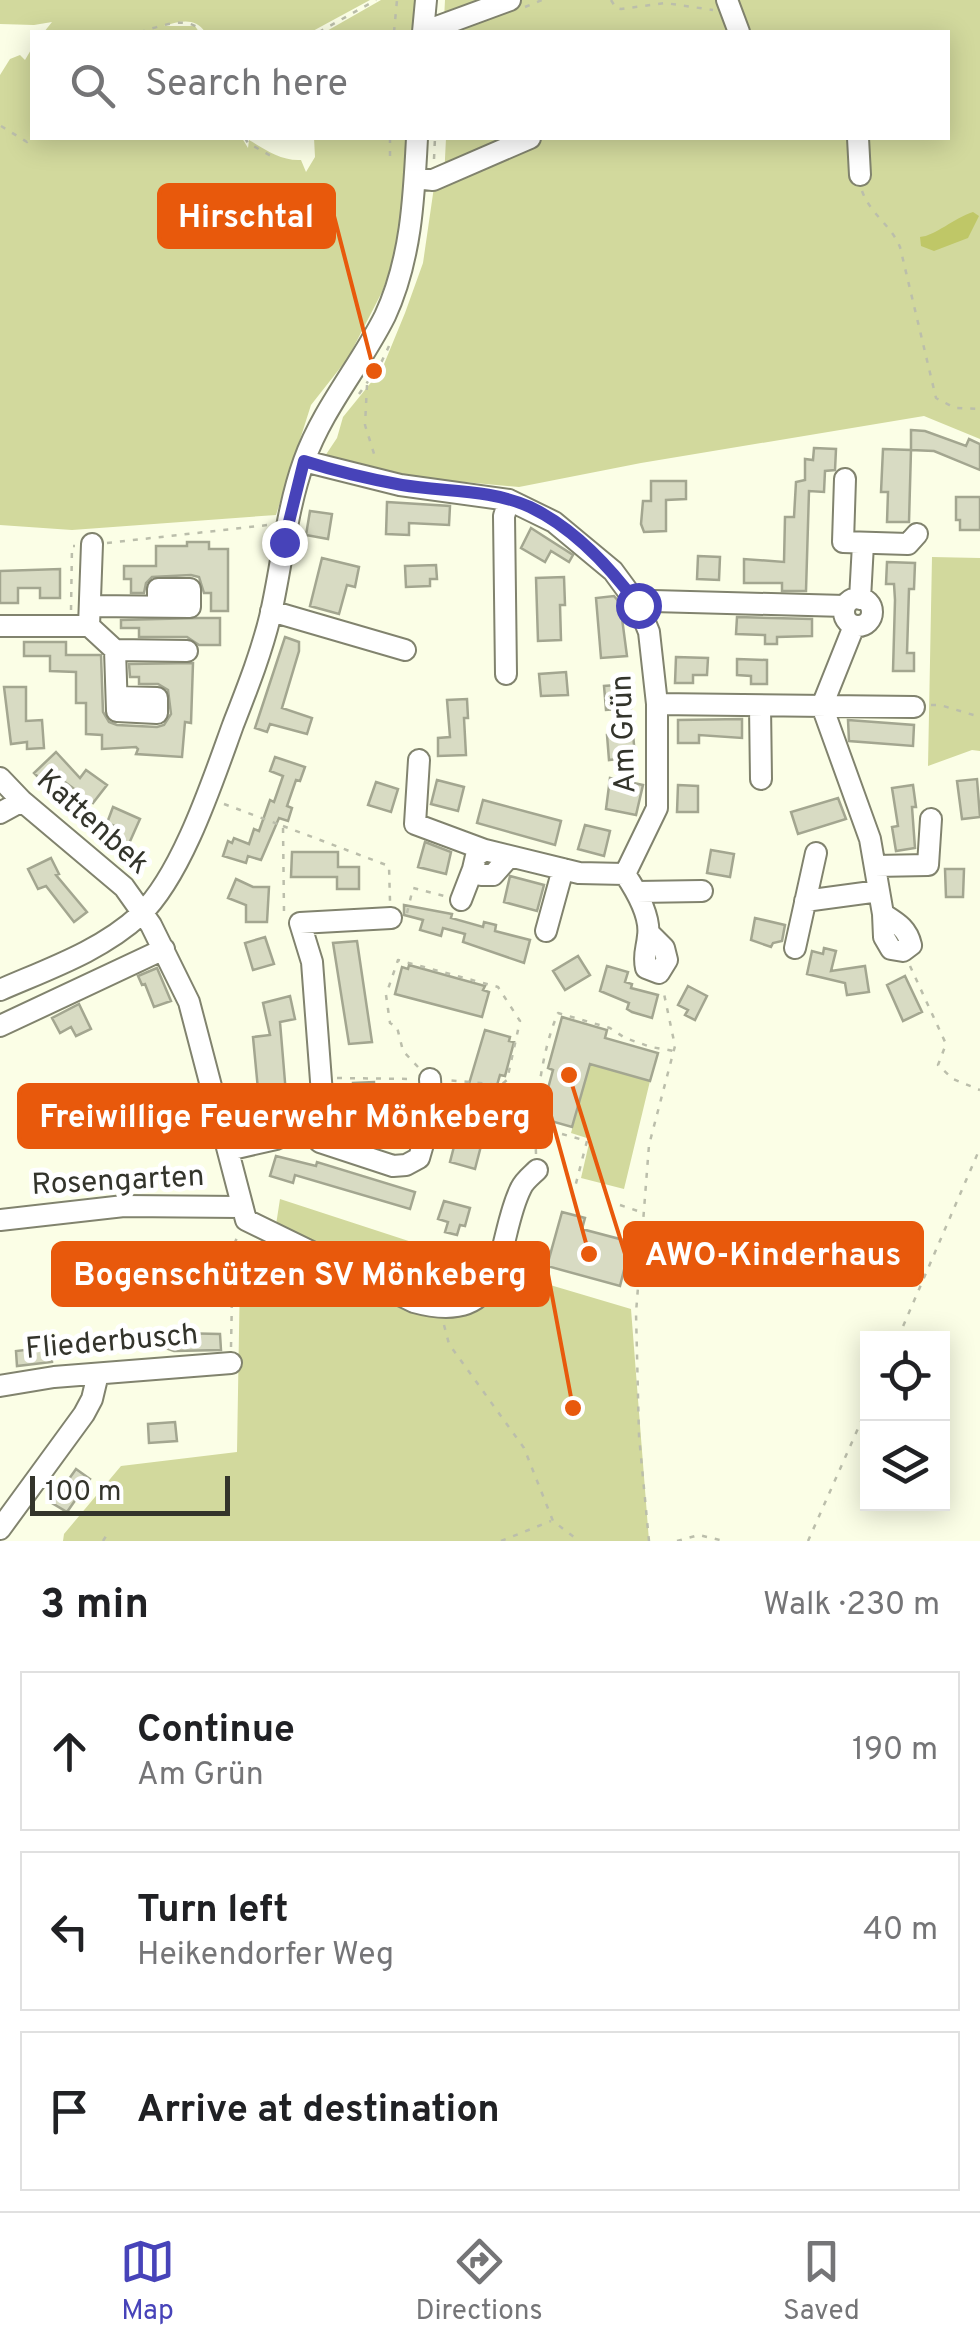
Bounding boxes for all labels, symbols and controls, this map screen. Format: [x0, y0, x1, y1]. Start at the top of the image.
search box [30, 30, 950, 140]
icon: search [65, 58, 120, 113]
text: Search here [145, 61, 348, 110]
callout: Hirschtal [159, 185, 334, 247]
text: Hirschtal [178, 199, 314, 239]
route end [262, 520, 308, 566]
route start [616, 583, 662, 629]
street label: Am Grün [604, 674, 646, 794]
street label: Kattenbek [28, 763, 156, 883]
callout: Freiwillige Feuerwehr Mönkeberg [19, 1085, 551, 1147]
text: Freiwillige Feuerwehr Mönkeberg [39, 1099, 531, 1139]
street label: Rosengarten [31, 1159, 205, 1205]
callout: AWO-Kinderhaus [625, 1223, 922, 1285]
text: AWO-Kinderhaus [645, 1237, 901, 1277]
callout: Bogenschützen SV Mönkeberg [53, 1243, 548, 1305]
text: Bogenschützen SV Mönkeberg [73, 1257, 527, 1297]
street label: Fliederbusch [24, 1317, 200, 1369]
map controls [860, 1331, 950, 1511]
button: locate [860, 1331, 950, 1421]
button: layers [860, 1421, 950, 1511]
scale bar [30, 1471, 230, 1516]
text: 100 m [45, 1475, 121, 1511]
text: 3 min [40, 1580, 149, 1633]
text: Walk · 230 m [763, 1586, 940, 1626]
text: Continue [137, 1707, 295, 1756]
icon: ahead [42, 1724, 97, 1779]
text: 190 m [852, 1731, 938, 1771]
text: Am Grün [137, 1756, 264, 1796]
text: Turn left [137, 1887, 289, 1936]
icon: left [42, 1904, 97, 1959]
text: 40 m [863, 1911, 938, 1951]
text: Heikendorfer Weg [137, 1936, 394, 1976]
icon: arrive [42, 2084, 97, 2139]
text: Arrive at destination [137, 2087, 500, 2136]
tab: Map [120, 2234, 175, 2330]
tab: Directions [415, 2234, 543, 2330]
tab: Saved [783, 2234, 860, 2330]

